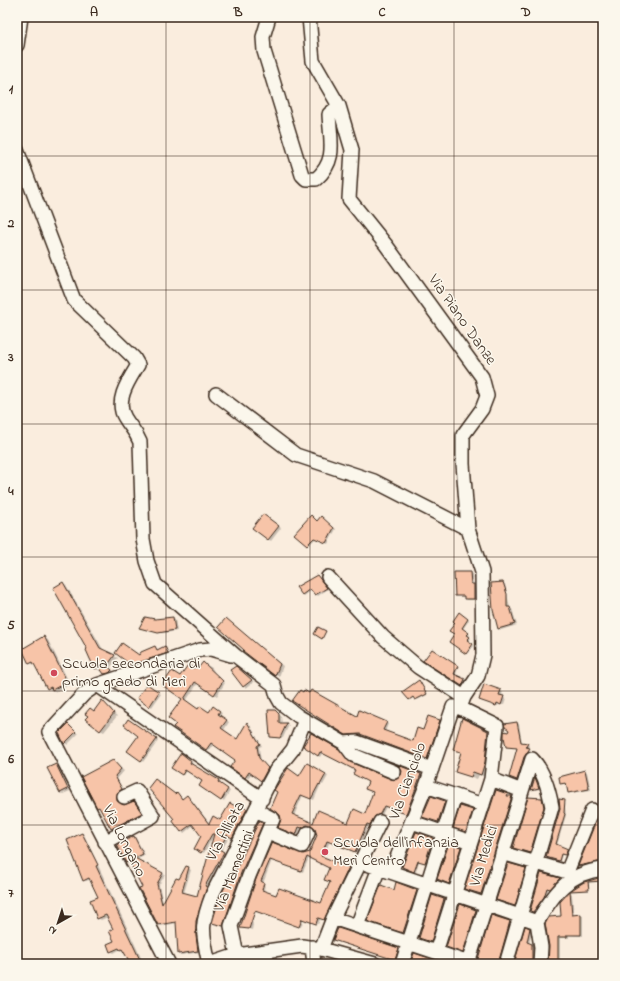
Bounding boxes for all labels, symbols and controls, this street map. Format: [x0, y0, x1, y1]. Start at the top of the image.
text: A [90, 3, 98, 22]
text: B [233, 3, 243, 22]
text: C [378, 3, 386, 22]
text: D [520, 3, 531, 22]
text: 1 [9, 80, 14, 99]
text: 2 [7, 214, 15, 233]
street label: Via Piano Danze [421, 269, 503, 371]
text: 3 [7, 348, 14, 367]
text: 4 [7, 482, 14, 501]
text: 5 [7, 616, 15, 635]
place label: Scuola secondaria di primo grado di Merì [62, 652, 200, 694]
marker: Scuola secondaria di primo grado di Merì [49, 668, 59, 678]
street label: Via Cianciolo [383, 739, 433, 824]
text: 6 [7, 750, 14, 769]
street label: Via Alliata [200, 797, 252, 866]
street label: Via Longano [95, 800, 152, 881]
street label: Via Medici [463, 822, 505, 890]
street label: Via Mamertini [207, 827, 261, 916]
place label: Scuola dell'infanzia Merì Centro [333, 831, 459, 873]
marker: Scuola dell'infanzia Merì Centro [320, 847, 330, 857]
text: 7 [8, 884, 14, 903]
north arrow [38, 903, 78, 943]
text: N [44, 921, 60, 939]

